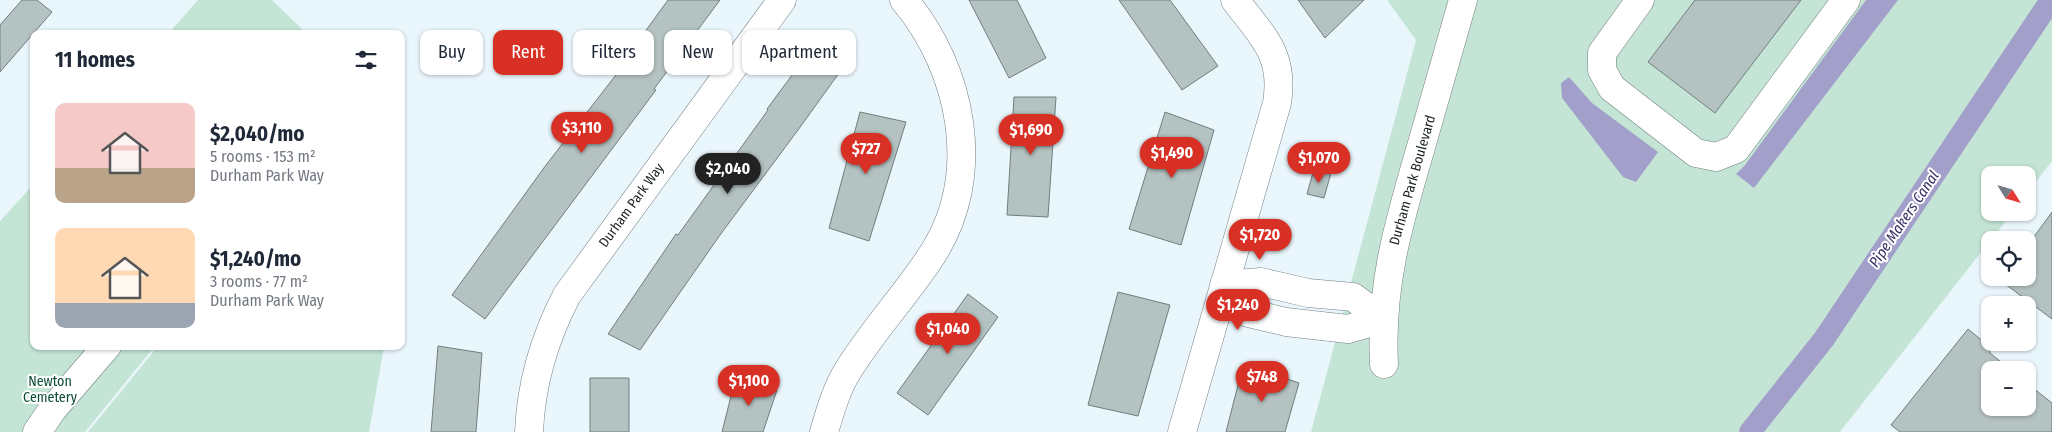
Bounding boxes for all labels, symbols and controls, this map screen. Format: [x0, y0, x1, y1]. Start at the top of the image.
chip: Buy [420, 30, 483, 75]
chip: Rent [493, 30, 563, 75]
chip: Filters [573, 30, 654, 75]
chip: New [664, 30, 732, 75]
chip: Apartment [742, 30, 856, 75]
icon: filters [352, 46, 380, 74]
text: 11 homes [55, 47, 135, 73]
pin: $3,110 [541, 112, 623, 154]
street label: Durham Park Boulevard [1386, 113, 1439, 247]
pin: $1,690 [990, 114, 1072, 156]
text: $3,110 [562, 118, 602, 137]
text: $1,690 [1010, 120, 1052, 139]
text: $2,040/mo [210, 121, 305, 147]
icon: home [95, 123, 155, 183]
pin: $727 [836, 132, 896, 175]
pin: $1,490 [1131, 136, 1213, 179]
text: $727 [852, 139, 880, 158]
pin: $1,070 [1278, 142, 1360, 184]
text: $1,490 [1151, 143, 1193, 162]
text: 5 rooms · 153 m² [210, 147, 316, 166]
text: $1,070 [1298, 148, 1340, 167]
pin: $2,040 [687, 152, 769, 195]
street label: Durham Park Way [595, 159, 668, 251]
text: $2,040 [706, 159, 750, 178]
text: Durham Park Way [210, 166, 324, 185]
north arrow [1981, 166, 2036, 221]
map controls [1981, 166, 2036, 416]
water label: Pipe Makers Canal [1865, 167, 1943, 271]
pin: $1,720 [1219, 218, 1301, 261]
text: $1,720 [1240, 225, 1280, 244]
button: locate [1981, 231, 2036, 286]
text: $1,240/mo [210, 246, 301, 272]
icon: home [95, 248, 155, 308]
text: 3 rooms · 77 m² [210, 272, 308, 291]
pin: $1,240 [1197, 288, 1279, 331]
text: Durham Park Way [210, 291, 324, 310]
text: $1,240 [1217, 295, 1259, 314]
button: + [1981, 296, 2036, 351]
pin: $1,040 [907, 312, 989, 355]
text: $1,040 [926, 319, 970, 338]
pin: $748 [1232, 360, 1292, 403]
button: − [1981, 361, 2036, 416]
pin: $1,100 [708, 364, 790, 407]
text: $748 [1247, 367, 1277, 386]
text: $1,100 [729, 371, 769, 390]
park label: Newton Cemetery [23, 373, 78, 406]

